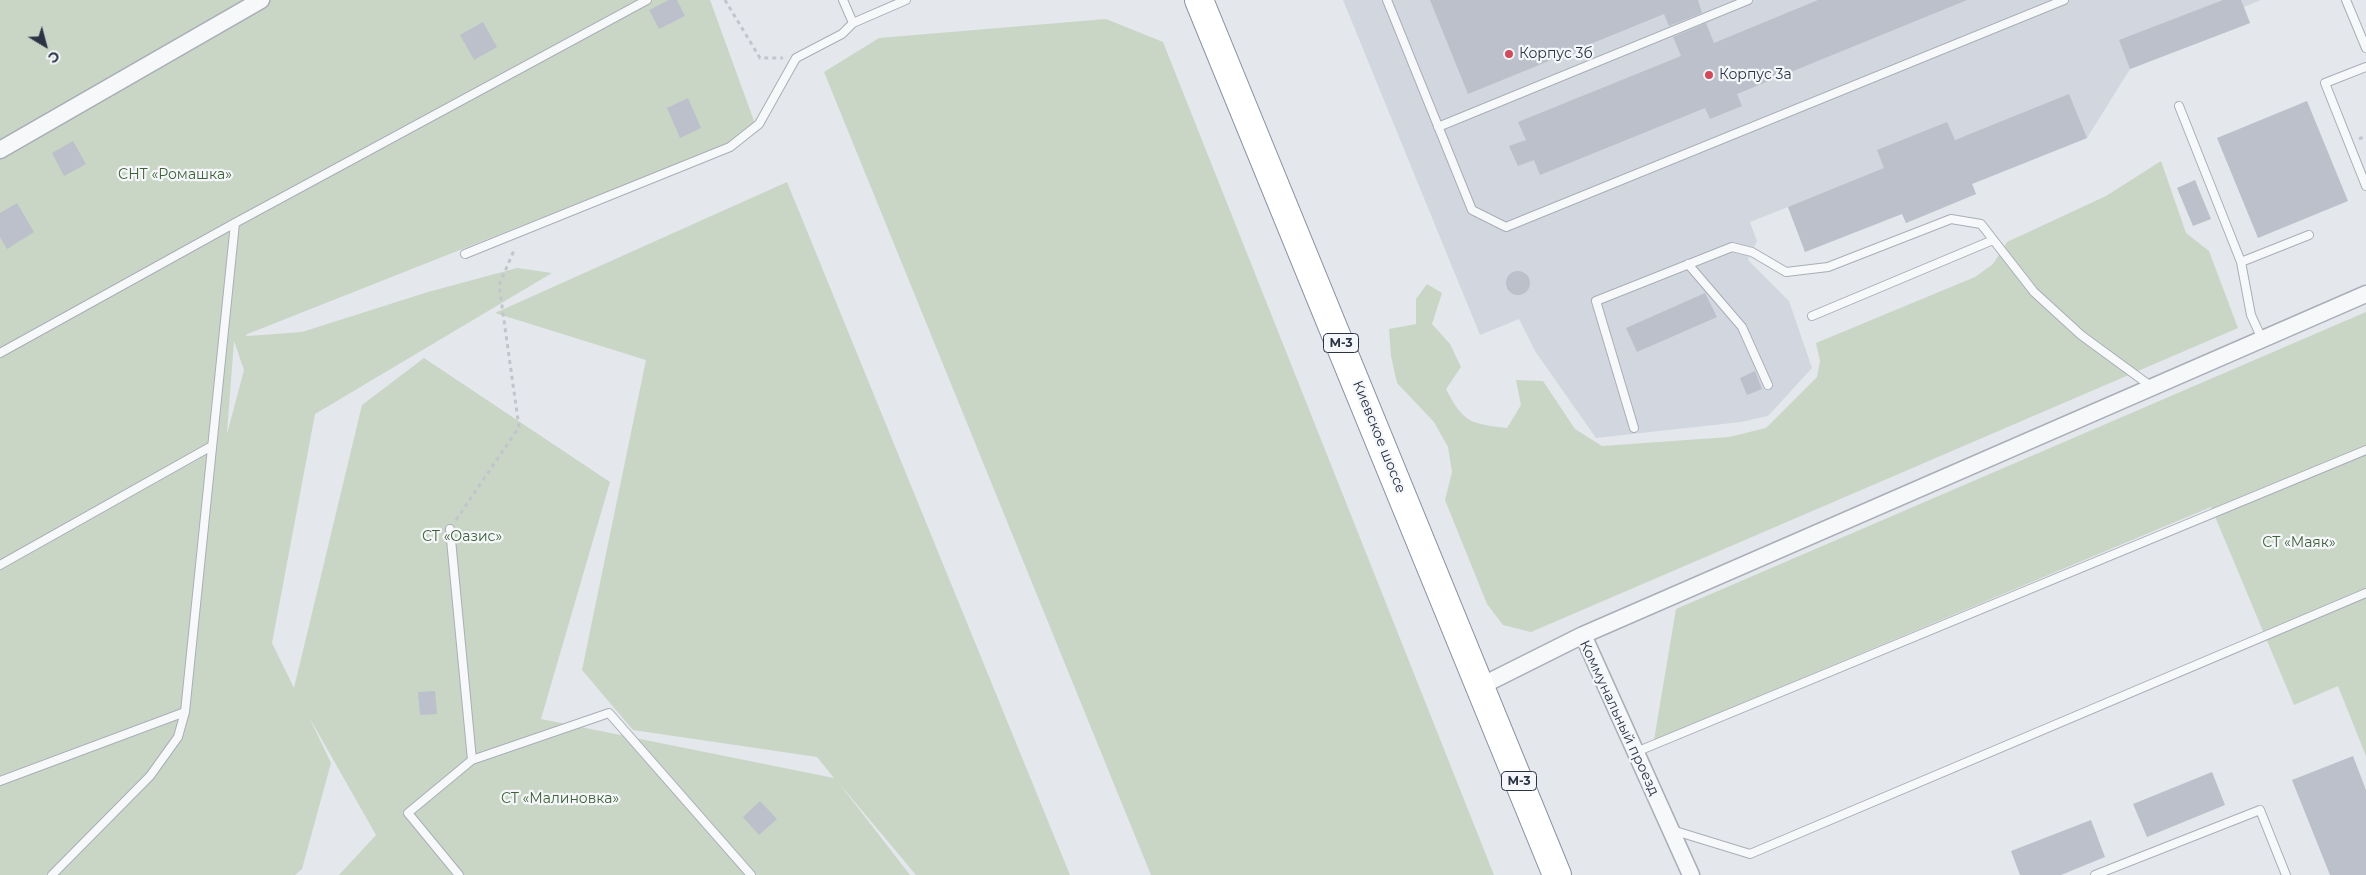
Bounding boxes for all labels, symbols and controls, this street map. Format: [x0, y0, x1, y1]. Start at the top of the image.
north arrow [20, 20, 70, 70]
place label: Корпус 3б [1519, 46, 1593, 62]
text: С [45, 47, 64, 67]
marker: Корпус 3б [1503, 48, 1515, 60]
place label: Корпус 3a [1719, 67, 1792, 83]
marker: Корпус 3a [1703, 69, 1715, 81]
park label: СНТ «Ромашка» [118, 167, 232, 183]
road number: М-3 [1324, 333, 1358, 352]
street label: Киевское шоссе [1349, 378, 1409, 496]
park label: СТ «Оазис» [422, 529, 502, 545]
park label: СТ «Маяк» [2262, 535, 2336, 551]
street label: Коммунальный проезд [1576, 638, 1662, 798]
road number: М-3 [1502, 771, 1536, 790]
park label: СТ «Малиновка» [501, 791, 619, 807]

